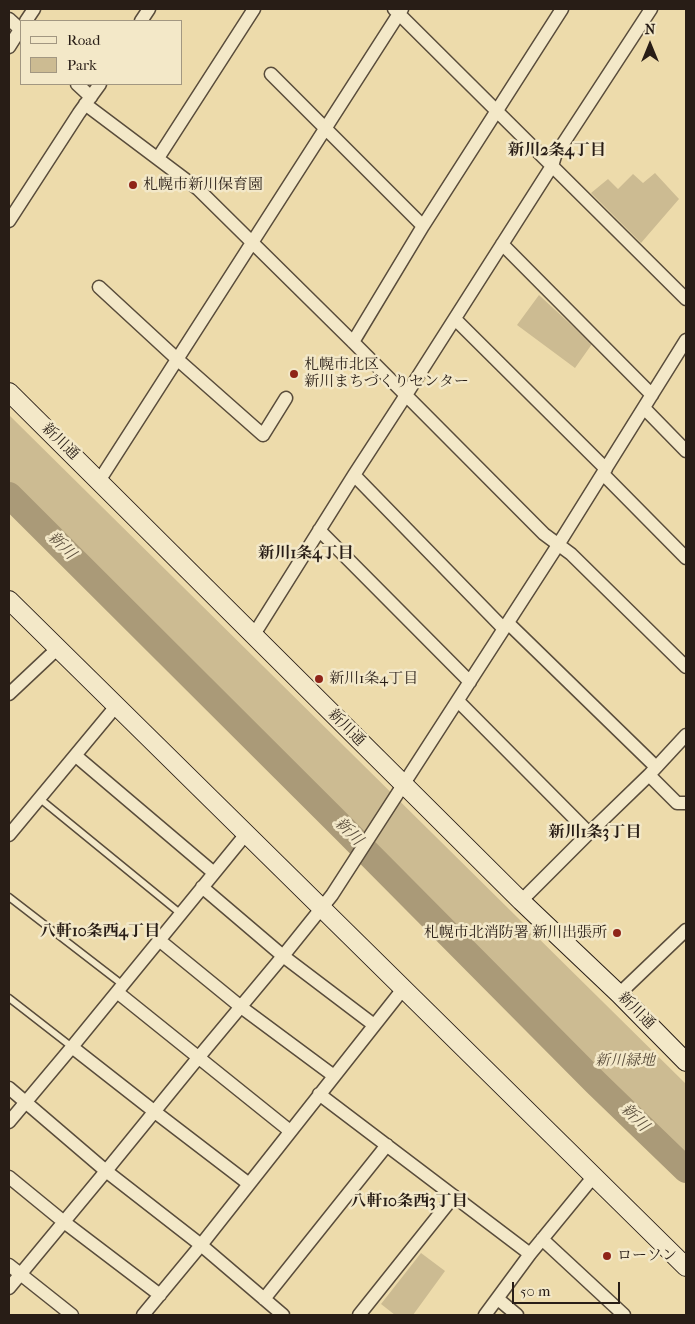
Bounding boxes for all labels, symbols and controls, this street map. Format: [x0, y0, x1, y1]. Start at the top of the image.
legend [20, 20, 182, 85]
north arrow [625, 20, 675, 70]
text: N [645, 21, 655, 38]
text: Road [67, 31, 100, 49]
text: Park [67, 56, 97, 74]
district label: 新川2条4丁目 [508, 141, 606, 161]
place label: 札幌市新川保育園 [143, 176, 263, 194]
marker: 札幌市新川保育園 [127, 179, 139, 191]
place label: 札幌市北区 新川まちづくりセンター [304, 356, 469, 391]
marker: 札幌市北区 新川まちづくりセンター [288, 368, 300, 380]
street label: 新川通 [38, 420, 82, 464]
water label: 新川 [43, 528, 79, 564]
district label: 新川1条4丁目 [258, 544, 354, 564]
place label: 新川1条4丁目 [329, 670, 418, 688]
marker: 新川1条4丁目 [313, 673, 325, 685]
street label: 新川通 [324, 706, 368, 750]
water label: 新川 [330, 814, 366, 850]
district label: 新川1条3丁目 [549, 823, 641, 843]
district label: 八軒10条西4丁目 [40, 922, 160, 942]
place label: 札幌市北消防署 新川出張所 [424, 924, 607, 942]
marker: 札幌市北消防署 新川出張所 [611, 927, 623, 939]
street label: 新川通 [614, 989, 658, 1033]
park label: 新川緑地 [595, 1052, 655, 1070]
water label: 新川 [616, 1100, 652, 1136]
district label: 八軒10条西3丁目 [350, 1192, 468, 1212]
place label: ローソン [617, 1247, 677, 1265]
marker: ローソン [601, 1250, 613, 1262]
scale bar [515, 1272, 622, 1304]
text: 50 m [520, 1282, 550, 1300]

